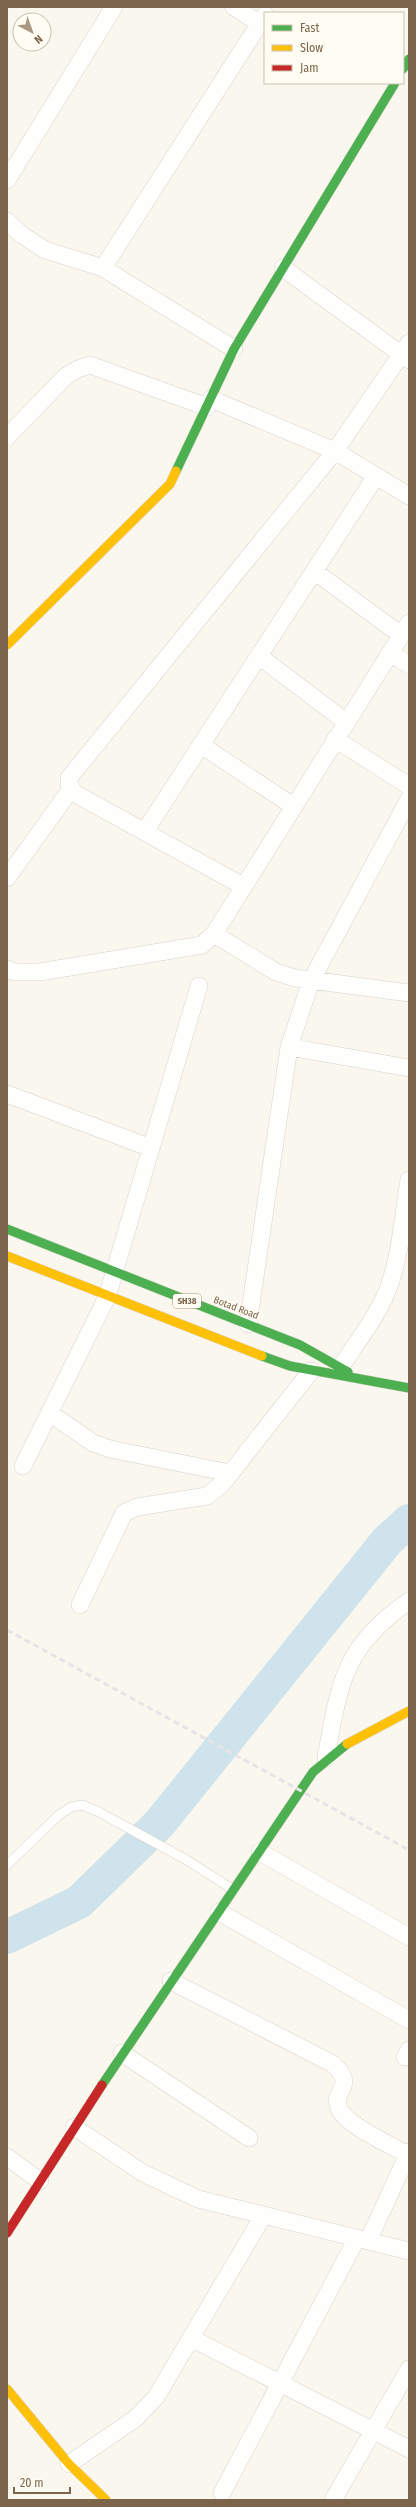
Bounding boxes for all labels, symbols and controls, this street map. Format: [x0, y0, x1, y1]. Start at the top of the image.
north arrow [12, 12, 52, 52]
legend [264, 12, 404, 84]
text: Fast [300, 21, 319, 35]
text: N [31, 32, 45, 46]
text: Slow [300, 41, 323, 55]
text: Jam [300, 61, 318, 75]
road number: SH38 [173, 1294, 201, 1308]
street label: Botad Road [212, 1294, 260, 1322]
scale bar [14, 2469, 70, 2495]
text: 20 m [20, 2476, 44, 2490]

